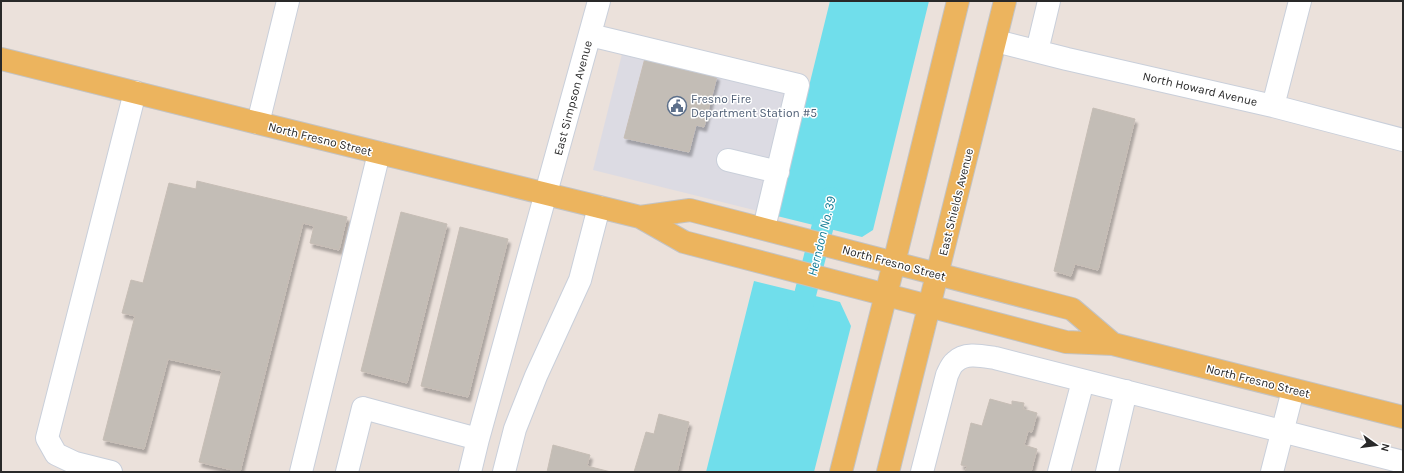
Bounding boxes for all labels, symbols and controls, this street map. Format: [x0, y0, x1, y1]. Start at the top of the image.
street label: East Simpson Avenue [551, 39, 595, 157]
street label: North Howard Avenue [1141, 69, 1259, 109]
place label: Fresno Fire Department Station #5 [691, 92, 817, 120]
public building icon: Fresno Fire Department Station #5 [666, 95, 688, 117]
street label: North Fresno Street [267, 119, 374, 159]
street label: East Shields Avenue [936, 147, 976, 257]
water label: Herndon No. 39 [804, 195, 839, 277]
street label: North Fresno Street [841, 242, 948, 284]
street label: North Fresno Street [1205, 361, 1312, 401]
north arrow [1356, 425, 1396, 465]
text: N [1378, 442, 1392, 453]

